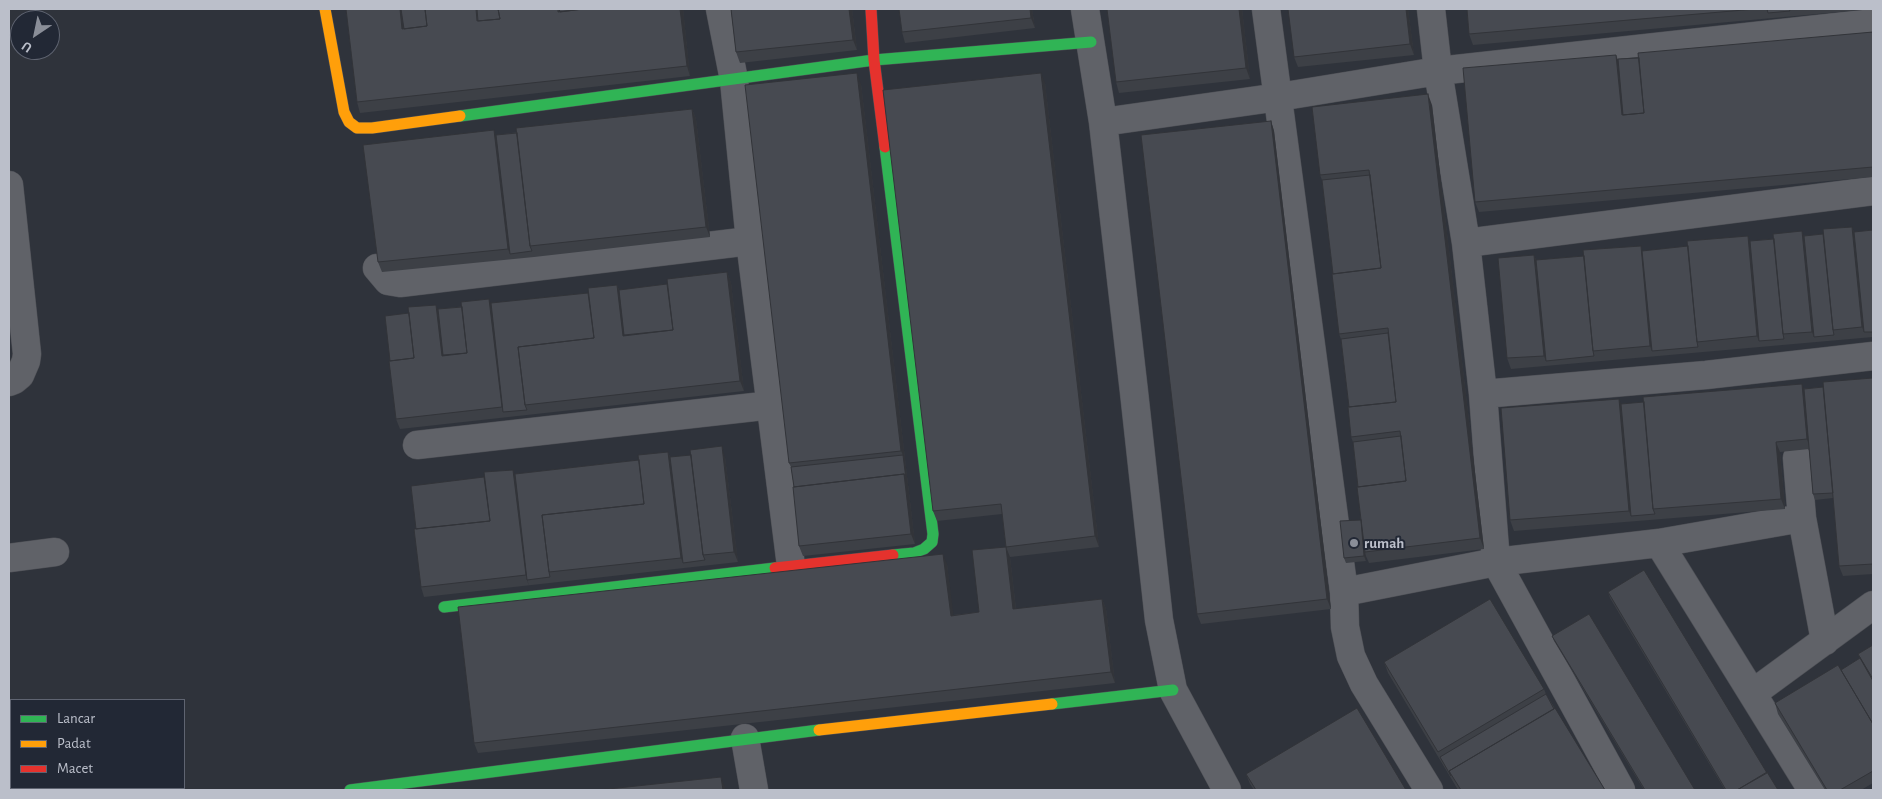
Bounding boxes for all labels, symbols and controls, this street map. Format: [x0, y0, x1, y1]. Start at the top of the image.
north arrow [10, 10, 60, 60]
text: U [20, 38, 35, 55]
place label: rumah [1364, 534, 1404, 552]
marker: rumah [1348, 537, 1360, 549]
legend [10, 699, 185, 789]
text: Lancar [57, 711, 95, 726]
text: Padat [57, 736, 91, 751]
text: Macet [57, 761, 93, 776]

